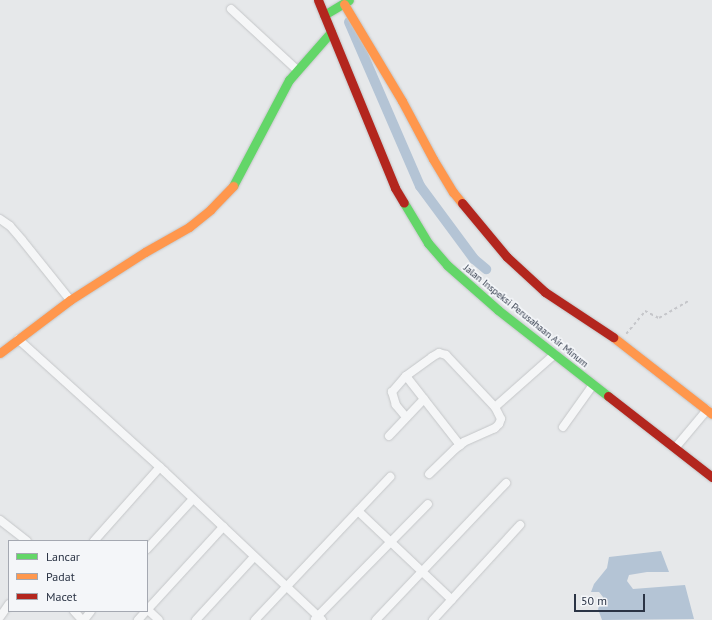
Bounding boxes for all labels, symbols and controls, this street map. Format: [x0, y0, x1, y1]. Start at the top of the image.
street label: Jalan Inspeksi Perusahaan Air Minum [461, 262, 591, 370]
legend [8, 540, 148, 612]
text: Lancar [46, 549, 80, 564]
text: Padat [46, 569, 75, 584]
scale bar [576, 586, 647, 612]
text: Macet [46, 589, 77, 604]
text: 50 m [581, 593, 607, 608]

